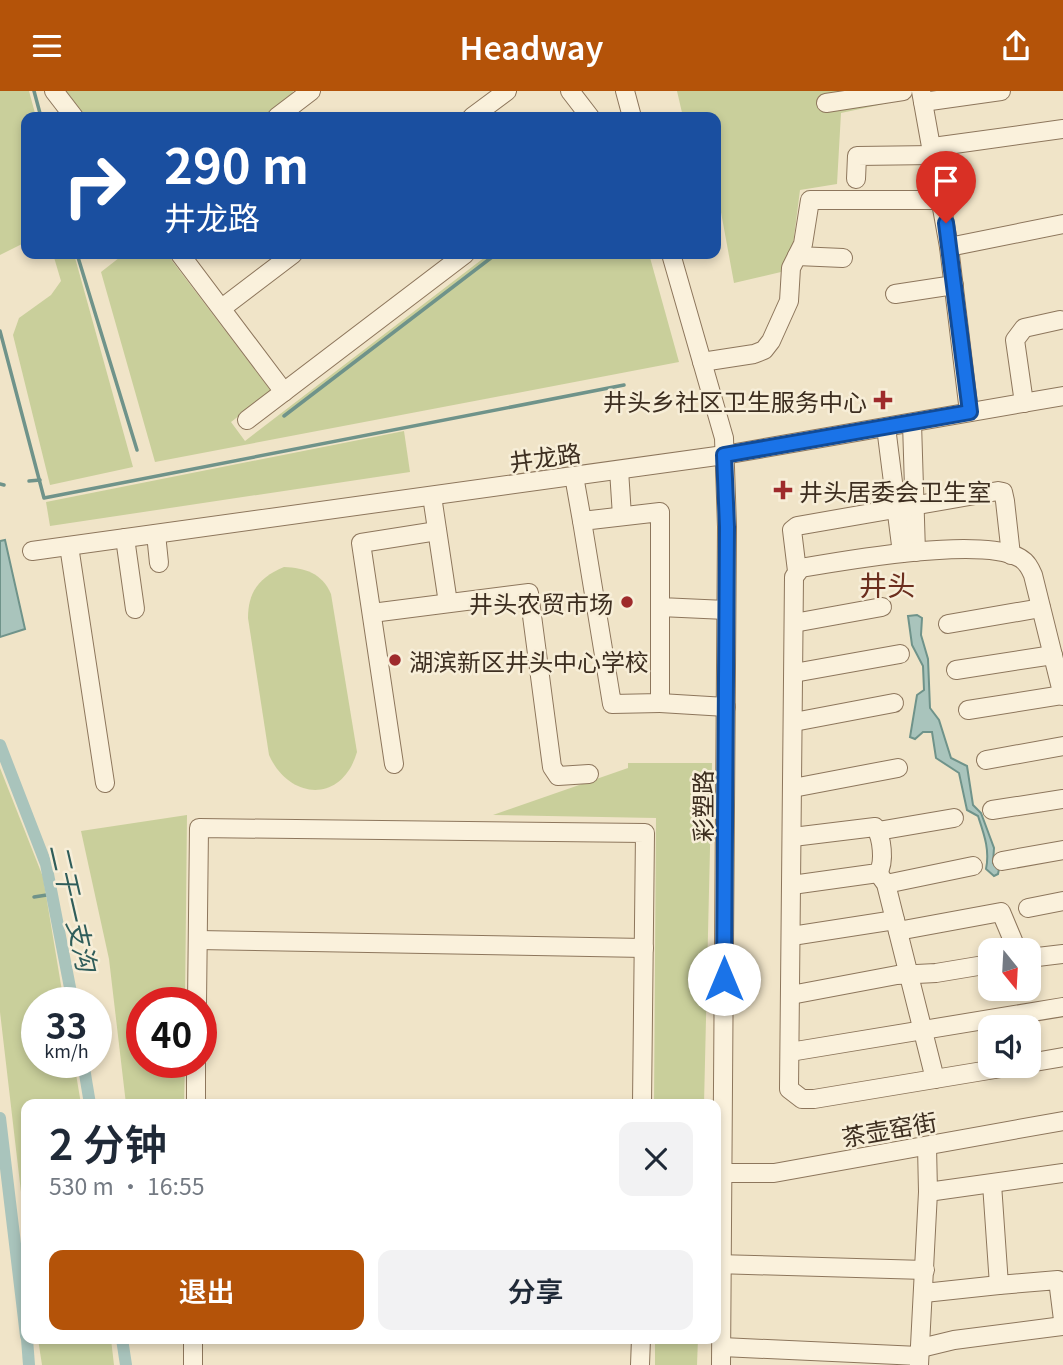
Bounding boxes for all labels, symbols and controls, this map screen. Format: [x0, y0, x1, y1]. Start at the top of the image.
text: Headway [460, 23, 603, 69]
icon: menu [28, 27, 66, 65]
icon: share [997, 27, 1035, 65]
text: 290 m [164, 127, 309, 198]
icon: right [49, 140, 140, 231]
pin [916, 151, 976, 223]
icon: arrive [927, 162, 965, 200]
text: 井龙路 [164, 193, 260, 239]
place label: 井头乡社区卫生服务中心 [603, 383, 867, 418]
marker: 井头乡社区卫生服务中心 [873, 390, 893, 410]
street label: 井龙路 [507, 434, 583, 478]
place label: 井头居委会卫生室 [799, 473, 991, 508]
marker: 井头居委会卫生室 [773, 480, 793, 500]
district label: 井头 [859, 564, 915, 604]
place label: 井头农贸市场 [469, 585, 613, 620]
marker: 井头农贸市场 [619, 594, 635, 610]
place label: 湖滨新区井头中心学校 [409, 643, 649, 678]
marker: 湖滨新区井头中心学校 [387, 652, 403, 668]
street label: 彩塑路 [684, 770, 719, 842]
water label: 二干一支沟 [42, 839, 108, 977]
north arrow [978, 938, 1041, 1001]
map controls [978, 938, 1041, 1078]
position arrow [687, 942, 761, 1016]
speed limit sign: 40 [126, 987, 217, 1078]
text: 33 [46, 998, 87, 1049]
button: sound [978, 1015, 1041, 1078]
text: km/h [44, 1037, 89, 1063]
street label: 茶壶窑街 [839, 1102, 939, 1154]
text: 2 分钟 [49, 1111, 167, 1172]
button: close [619, 1122, 693, 1196]
text: 530 m · 16:55 [49, 1168, 205, 1202]
button: 退出 [49, 1250, 364, 1330]
button: 分享 [378, 1250, 693, 1330]

